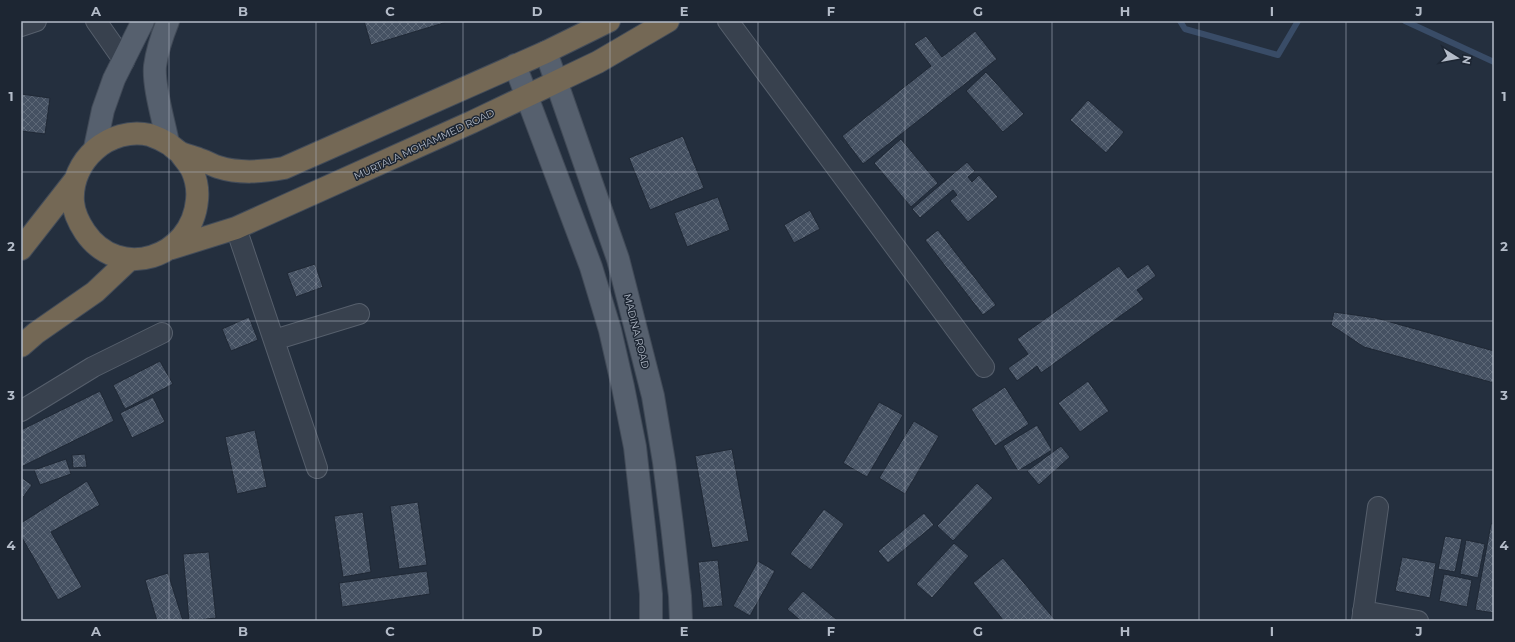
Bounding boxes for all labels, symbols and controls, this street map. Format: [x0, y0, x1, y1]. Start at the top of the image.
text: A [90, 3, 102, 19]
text: B [238, 3, 248, 19]
text: C [385, 3, 395, 19]
text: D [532, 3, 543, 19]
text: E [680, 3, 689, 19]
text: F [827, 3, 835, 19]
text: G [973, 3, 983, 19]
text: H [1120, 3, 1130, 19]
text: I [1270, 3, 1274, 19]
text: J [1414, 3, 1423, 19]
north arrow [1437, 38, 1477, 78]
text: N [1459, 54, 1475, 66]
text: 1 [8, 88, 14, 104]
text: 1 [1501, 88, 1507, 104]
street label: MURTALA MOHAMMED ROAD [352, 106, 497, 183]
text: 2 [7, 238, 15, 254]
text: 2 [1500, 238, 1508, 254]
street label: MADINA ROAD [621, 292, 652, 370]
text: 3 [6, 387, 15, 403]
text: 3 [1499, 387, 1508, 403]
text: 4 [7, 537, 16, 553]
text: 4 [1500, 537, 1509, 553]
text: A [90, 623, 102, 639]
text: B [238, 623, 248, 639]
text: C [385, 623, 395, 639]
text: D [532, 623, 543, 639]
text: E [680, 623, 689, 639]
text: F [827, 623, 835, 639]
text: G [973, 623, 983, 639]
text: H [1120, 623, 1130, 639]
text: I [1270, 623, 1274, 639]
text: J [1414, 623, 1423, 639]

